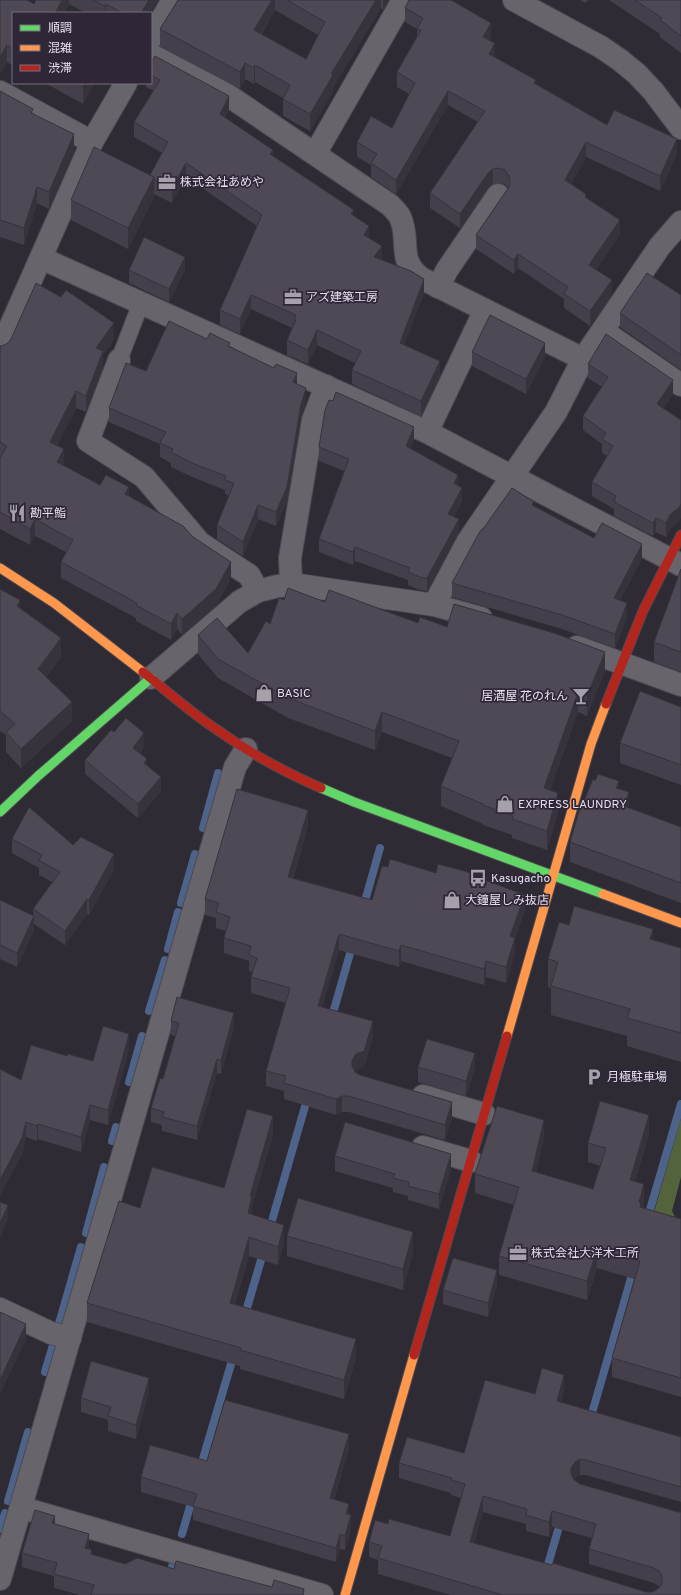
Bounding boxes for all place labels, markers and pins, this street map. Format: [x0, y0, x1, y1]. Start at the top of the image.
office icon: 株式会社あめや [157, 172, 177, 192]
place label: 株式会社あめや [180, 175, 264, 191]
office icon: アズ建築工房 [283, 287, 303, 307]
place label: アズ建築工房 [306, 290, 378, 306]
restaurant icon: 勘平鮨 [7, 503, 27, 523]
place label: 勘平鮨 [30, 506, 66, 522]
shop icon: BASIC [254, 683, 274, 703]
place label: BASIC [277, 686, 311, 702]
bar icon: 居酒屋 花のれん [571, 686, 591, 706]
place label: 居酒屋 花のれん [481, 689, 568, 705]
shop icon: EXPRESS LAUNDRY [495, 794, 515, 814]
place label: EXPRESS LAUNDRY [518, 797, 627, 813]
bus stop icon: Kasugacho [468, 868, 488, 888]
place label: Kasugacho [491, 871, 551, 887]
shop icon: 大鐘屋しみ抜店 [442, 890, 462, 910]
place label: 大鐘屋しみ抜店 [465, 893, 549, 909]
parking icon: 月極駐車場 [584, 1067, 604, 1087]
place label: 月極駐車場 [607, 1070, 667, 1086]
office icon: 株式会社大洋木工所 [508, 1243, 528, 1263]
place label: 株式会社大洋木工所 [531, 1246, 639, 1262]

